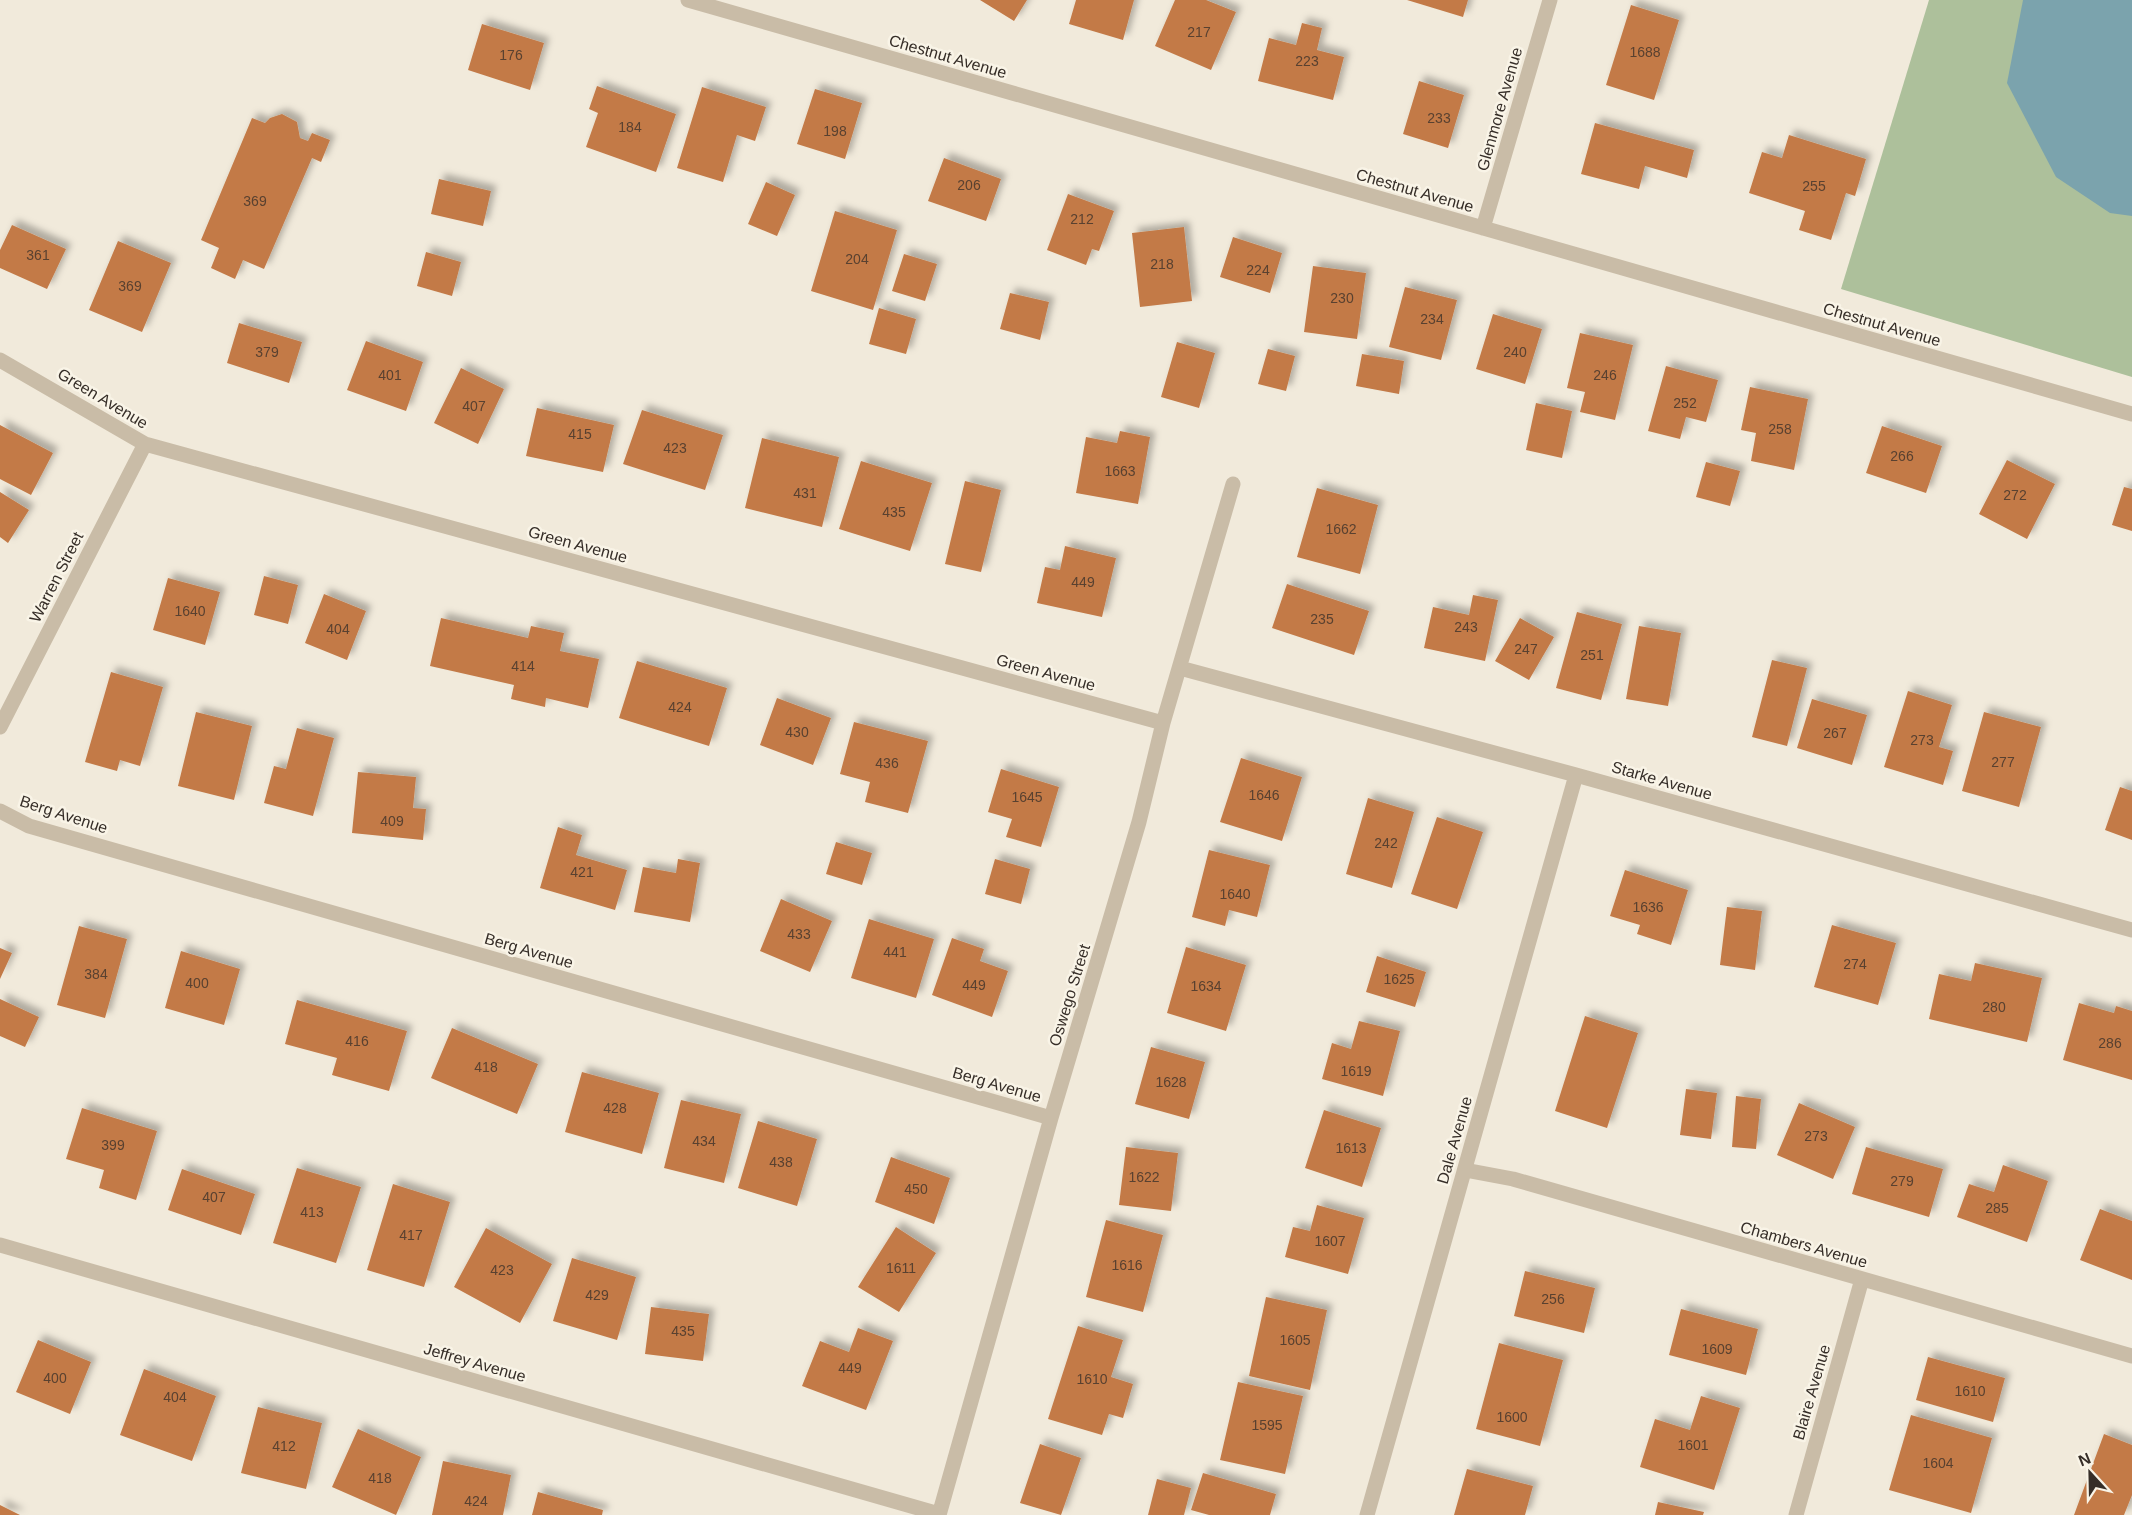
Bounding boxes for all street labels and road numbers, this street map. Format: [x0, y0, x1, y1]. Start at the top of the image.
street label: Chestnut Avenue [887, 32, 1009, 81]
street label: Glenmore Avenue [1474, 45, 1525, 173]
street label: Chestnut Avenue [1354, 166, 1476, 215]
street label: Chestnut Avenue [1821, 300, 1943, 349]
street label: Green Avenue [55, 365, 151, 432]
street label: Green Avenue [526, 523, 629, 566]
street label: Warren Street [26, 529, 87, 625]
street label: Green Avenue [994, 651, 1097, 694]
street label: Starke Avenue [1610, 758, 1714, 803]
street label: Berg Avenue [18, 792, 110, 837]
street label: Berg Avenue [483, 930, 575, 971]
street label: Oswego Street [1046, 942, 1093, 1048]
street label: Berg Avenue [951, 1064, 1043, 1105]
street label: Dale Avenue [1434, 1094, 1475, 1186]
street label: Chambers Avenue [1738, 1218, 1869, 1271]
street label: Jeffrey Avenue [422, 1340, 528, 1385]
street label: Blaire Avenue [1790, 1342, 1833, 1442]

